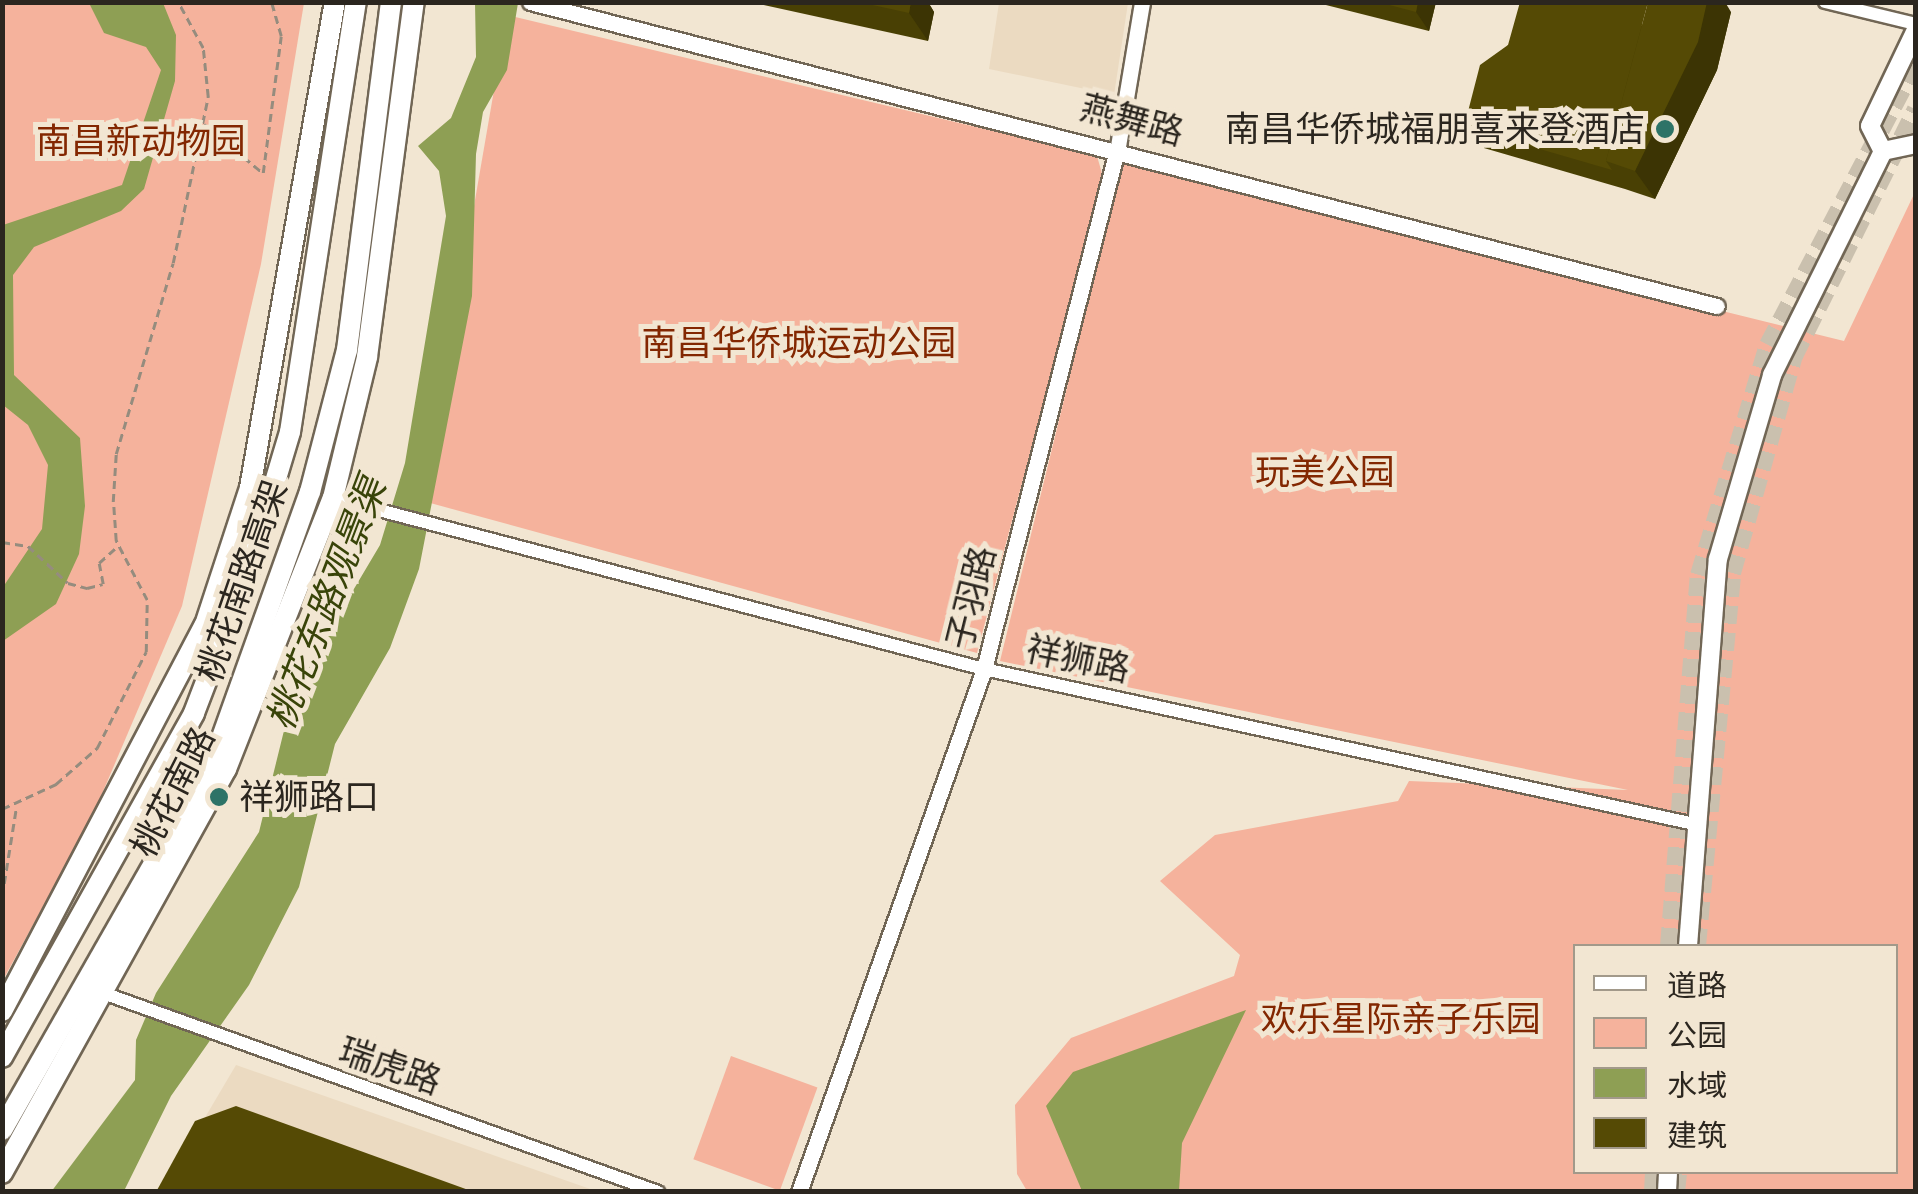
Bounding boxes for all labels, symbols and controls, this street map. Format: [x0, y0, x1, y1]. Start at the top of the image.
street label: 燕舞路 [1076, 86, 1188, 154]
place label: 南昌华侨城福朋喜来登酒店 [1225, 108, 1645, 150]
marker: 南昌华侨城福朋喜来登酒店 [1654, 118, 1676, 140]
park label: 南昌新动物园 [36, 120, 246, 162]
park label: 南昌华侨城运动公园 [642, 322, 956, 364]
park label: 玩美公园 [1255, 451, 1395, 493]
water label: 桃花东路观景渠 [258, 472, 396, 736]
street label: 桃花南路高架 [188, 475, 296, 687]
street label: 子羽路 [938, 542, 1004, 654]
street label: 祥狮路 [1022, 628, 1134, 690]
street label: 桃花南路 [123, 720, 223, 864]
place label: 祥狮路口 [239, 776, 379, 818]
marker: 祥狮路口 [208, 786, 230, 808]
legend [1573, 944, 1898, 1174]
text: 道路 [1667, 969, 1727, 1002]
park label: 欢乐星际亲子乐园 [1261, 998, 1541, 1040]
text: 公园 [1667, 1019, 1727, 1052]
street label: 瑞虎路 [334, 1029, 446, 1103]
text: 水域 [1667, 1069, 1727, 1102]
text: 建筑 [1667, 1119, 1727, 1152]

